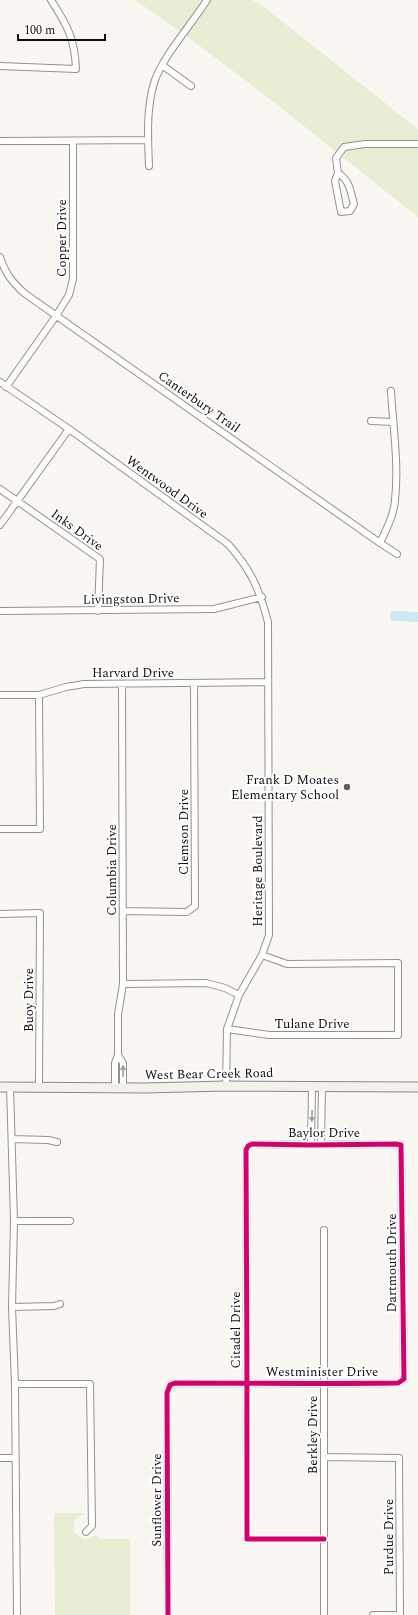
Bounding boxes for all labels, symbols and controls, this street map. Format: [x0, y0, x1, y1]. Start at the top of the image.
scale bar [18, 16, 105, 42]
text: 100 m [24, 21, 55, 40]
street label: Copper Drive [52, 199, 72, 277]
street label: Canterbury Trail [154, 366, 244, 438]
street label: Wentwood Drive [122, 450, 212, 524]
street label: Inks Drive [47, 504, 107, 556]
street label: Livingston Drive [82, 588, 180, 610]
street label: Harvard Drive [92, 663, 174, 683]
place label: Frank D Moates Elementary School [231, 770, 339, 805]
marker: Frank D Moates Elementary School [342, 782, 352, 792]
street label: Clemson Drive [174, 789, 194, 875]
street label: Heritage Boulevard [248, 815, 268, 927]
street label: Columbia Drive [102, 824, 122, 916]
street label: Buoy Drive [19, 968, 39, 1032]
street label: Tulane Drive [274, 1014, 350, 1034]
street label: West Bear Creek Road [144, 1063, 274, 1085]
one-way arrow [120, 1064, 126, 1077]
one-way arrow [309, 1110, 315, 1123]
street label: Baylor Drive [288, 1123, 360, 1143]
street label: Dartmouth Drive [382, 1213, 402, 1313]
street label: Citadel Drive [226, 1292, 246, 1368]
street label: Westminister Drive [266, 1362, 378, 1382]
street label: Berkley Drive [303, 1396, 323, 1474]
street label: Sunflower Drive [147, 1453, 167, 1547]
street label: Purdue Drive [379, 1499, 399, 1575]

